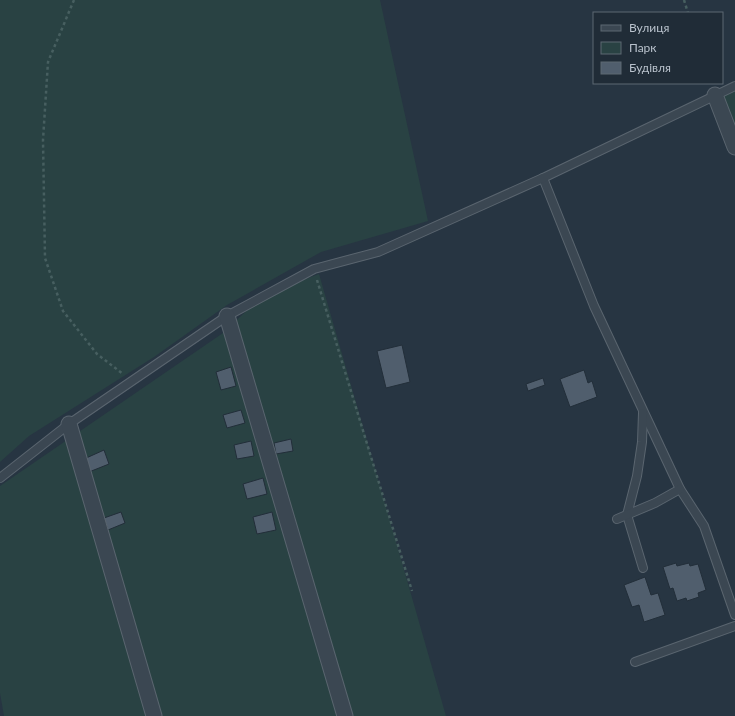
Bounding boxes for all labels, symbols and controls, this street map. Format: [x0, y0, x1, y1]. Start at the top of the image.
legend [593, 12, 723, 84]
text: Вулиця [629, 20, 669, 35]
text: Парк [629, 40, 657, 55]
text: Будівля [629, 60, 671, 75]

